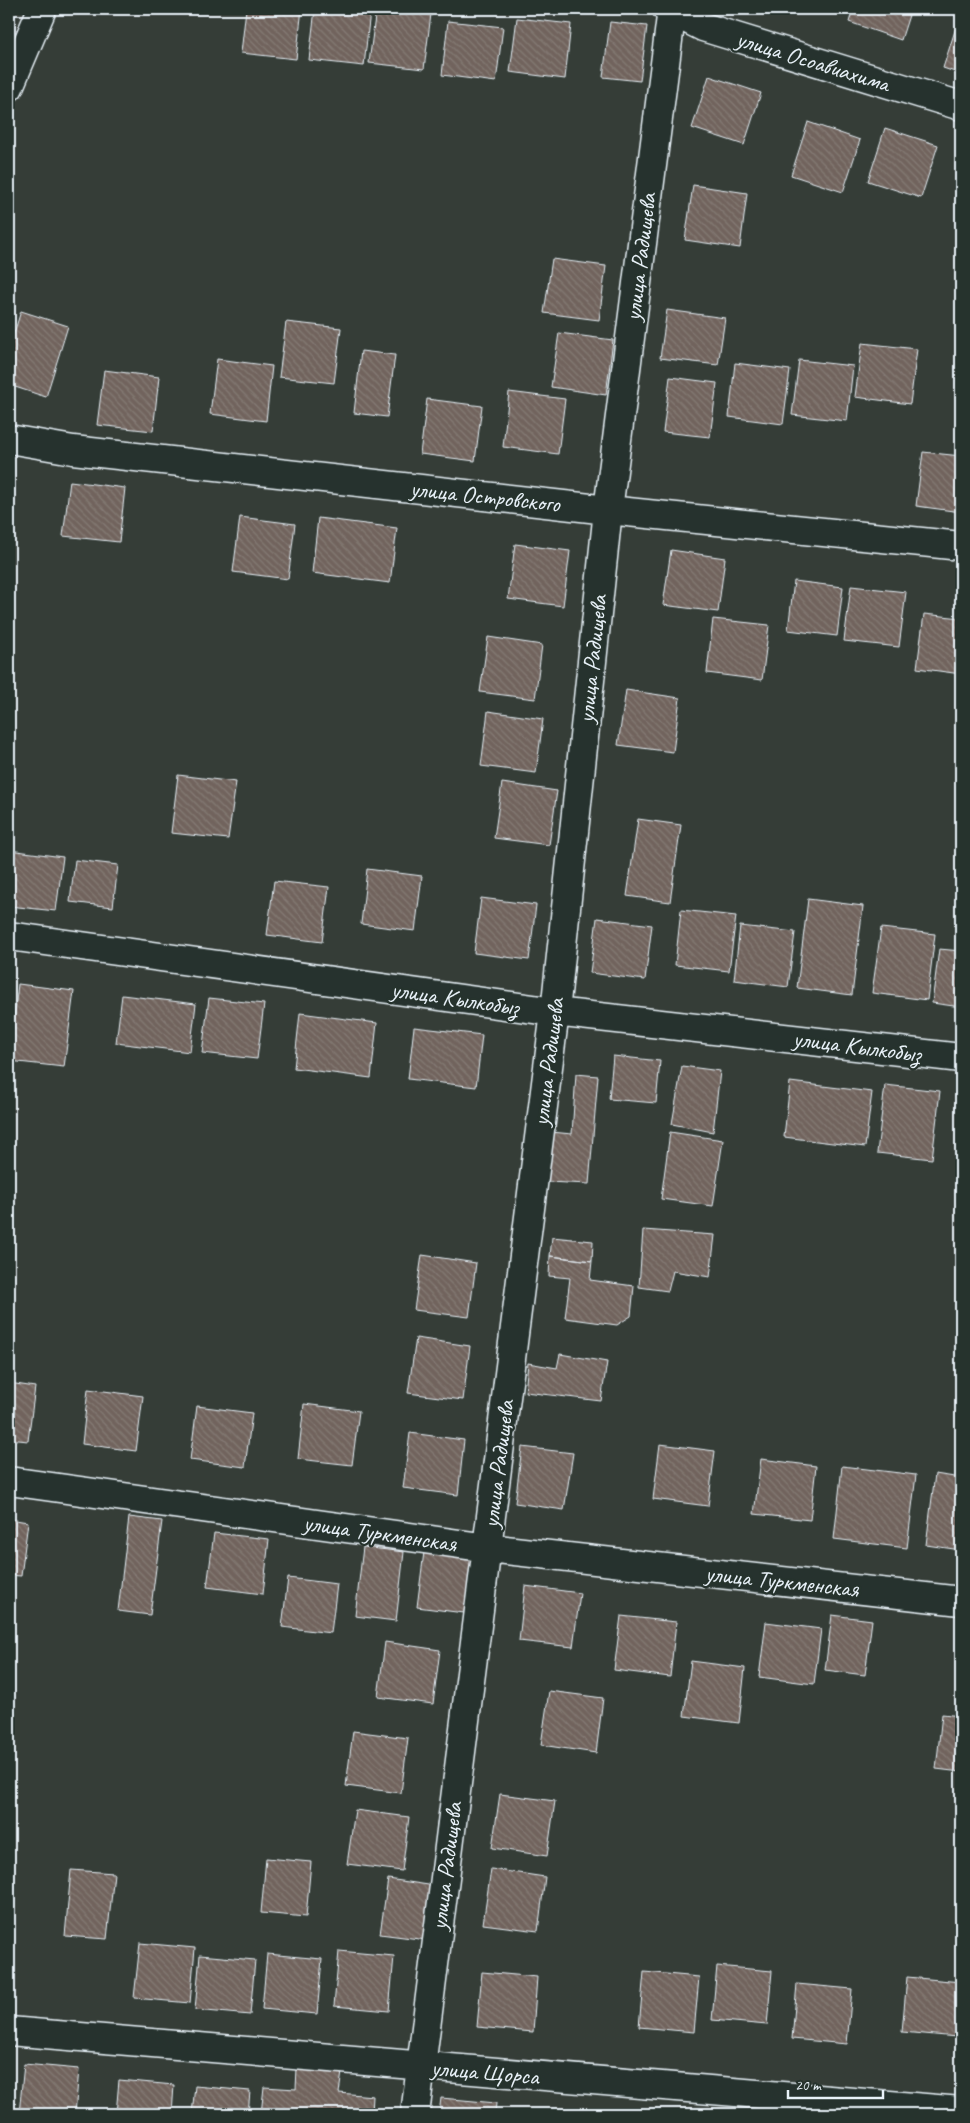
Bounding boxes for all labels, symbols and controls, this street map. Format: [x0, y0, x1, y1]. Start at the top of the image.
street label: улица Осоавиахима [731, 23, 895, 99]
street label: улица Радищева [617, 190, 663, 325]
street label: улица Островского [407, 473, 563, 519]
street label: улица Радищева [570, 592, 614, 726]
street label: улица Кылкобыз [387, 974, 523, 1023]
street label: улица Радищева [525, 995, 571, 1130]
street label: улица Кылкобыз [789, 1023, 925, 1070]
street label: улица Радищева [475, 1397, 521, 1532]
street label: улица Туркменская [299, 1507, 460, 1559]
street label: улица Туркменская [702, 1558, 862, 1604]
street label: улица Радищева [423, 1799, 469, 1934]
street label: улица Щорса [428, 2052, 541, 2092]
scale bar [788, 2068, 882, 2100]
text: 20 m [795, 2076, 822, 2095]

